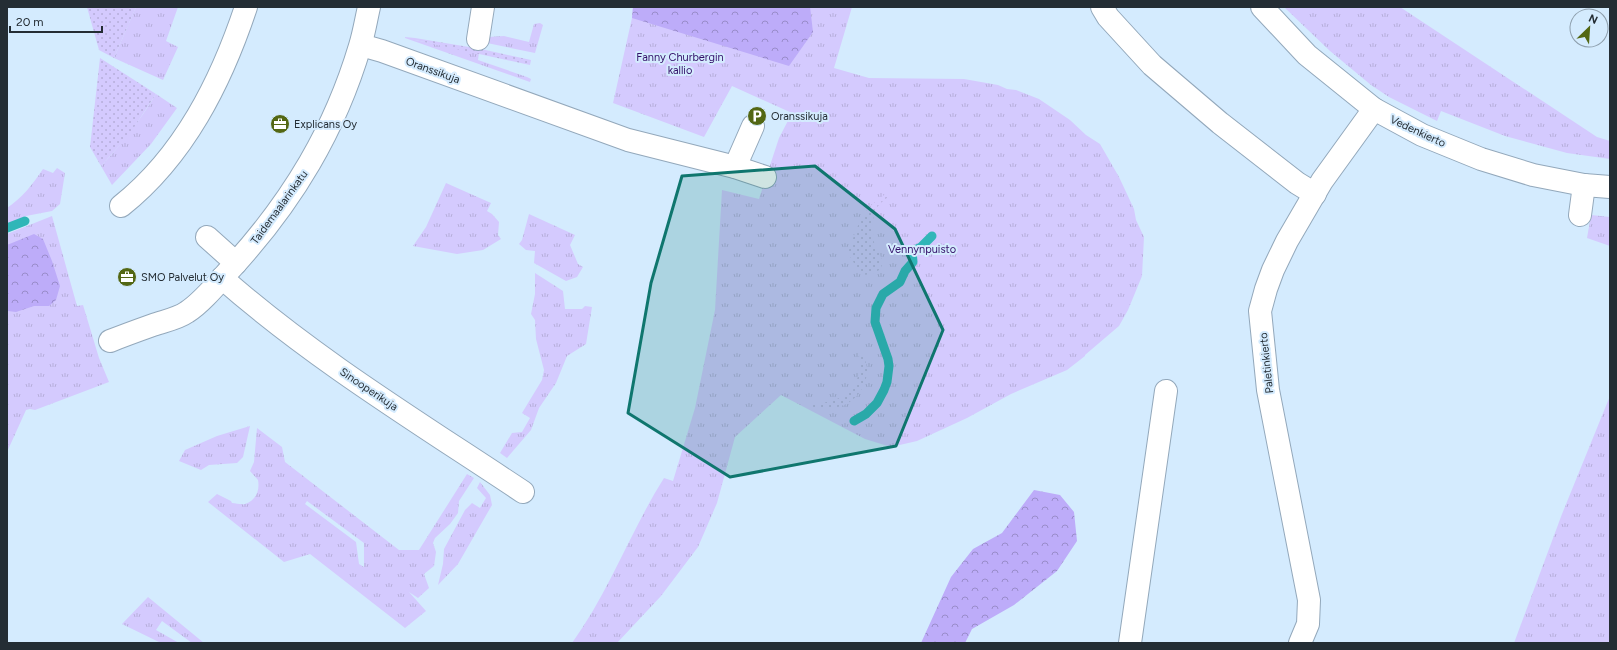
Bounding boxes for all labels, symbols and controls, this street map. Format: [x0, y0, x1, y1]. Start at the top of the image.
scale bar [10, 8, 102, 34]
north arrow [1569, 8, 1609, 48]
text: N [1586, 12, 1600, 27]
text: 20 m [16, 15, 44, 29]
park label: Fanny Churbergin kallio [636, 51, 724, 77]
street label: Oranssikuja [404, 55, 462, 86]
parking icon: Oranssikuja [746, 105, 768, 127]
place label: Oranssikuja [771, 110, 828, 123]
office icon: Explicans Oy [269, 113, 291, 135]
street label: Vedenkierto [1388, 113, 1448, 150]
place label: Explicans Oy [294, 118, 357, 131]
street label: Taidemaalarinkatu [248, 168, 311, 247]
park label: Vennynpuisto [888, 243, 956, 256]
office icon: SMO Palvelut Oy [116, 266, 138, 288]
place label: SMO Palvelut Oy [141, 271, 224, 284]
street label: Paletinkierto [1257, 332, 1276, 394]
street label: Sinooperikuja [337, 365, 400, 414]

